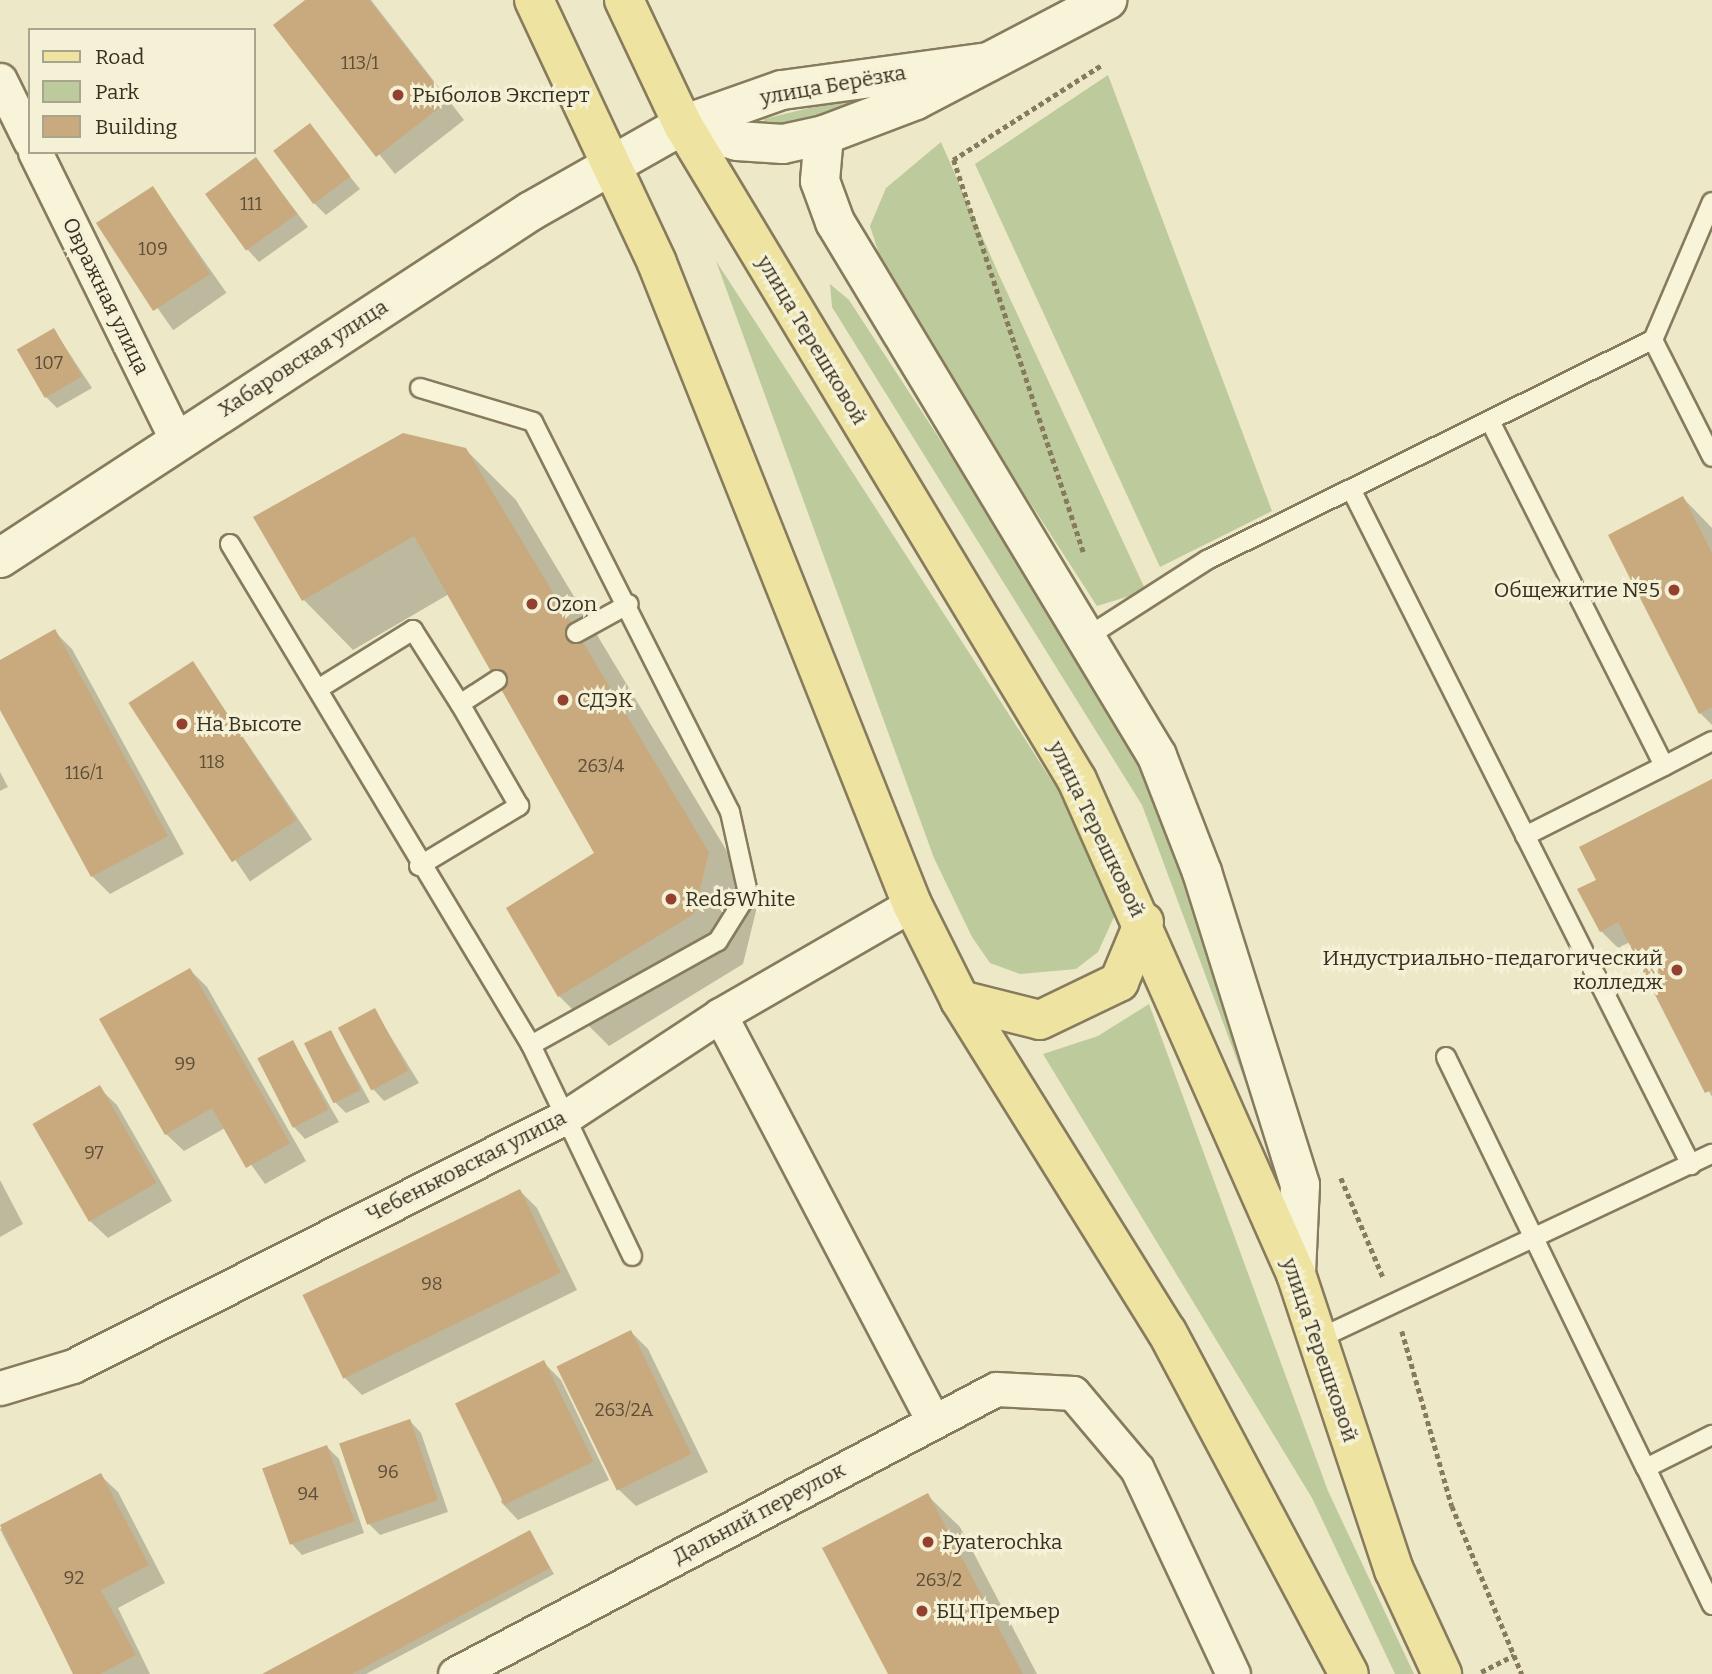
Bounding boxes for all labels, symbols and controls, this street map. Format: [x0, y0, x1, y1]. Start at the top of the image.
legend [28, 28, 256, 154]
text: Road [95, 44, 144, 70]
house number: 113/1 [341, 52, 379, 74]
street label: улица Берёзка [758, 60, 908, 110]
text: Park [95, 79, 139, 105]
place label: Рыболов Эксперт [412, 82, 589, 108]
marker: Рыболов Эксперт [390, 87, 406, 103]
text: Building [95, 114, 177, 140]
house number: 111 [240, 193, 262, 215]
street label: Овражная улица [57, 213, 155, 379]
house number: 109 [138, 238, 168, 260]
street label: улица Терешковой [752, 251, 872, 429]
street label: Хабаровская улица [214, 294, 392, 422]
house number: 107 [35, 352, 63, 374]
place label: Общежитие №5 [1494, 577, 1660, 603]
marker: Общежитие №5 [1666, 582, 1682, 598]
place label: Ozon [546, 591, 597, 617]
marker: Ozon [524, 596, 540, 612]
place label: СДЭК [577, 687, 633, 713]
marker: СДЭК [555, 692, 571, 708]
place label: На Высоте [196, 711, 302, 737]
marker: На Высоте [174, 716, 190, 732]
street label: улица Терешковой [1043, 737, 1151, 921]
house number: 118 [199, 751, 225, 773]
house number: 263/4 [578, 755, 624, 777]
house number: 116/1 [65, 762, 103, 784]
place label: Red&White [685, 886, 795, 912]
marker: Red&White [663, 891, 679, 907]
place label: Индустриально-педагогический колледж [1323, 945, 1663, 995]
marker: Индустриально-педагогический колледж [1669, 962, 1685, 978]
house number: 99 [174, 1053, 196, 1075]
street label: Чебеньковская улица [362, 1105, 570, 1227]
house number: 97 [84, 1142, 104, 1164]
street label: улица Терешковой [1277, 1255, 1363, 1445]
house number: 98 [421, 1273, 443, 1295]
house number: 263/2А [595, 1399, 653, 1421]
street label: Дальний переулок [669, 1457, 849, 1569]
house number: 96 [377, 1461, 399, 1483]
house number: 94 [297, 1483, 319, 1505]
place label: Pyaterochka [942, 1529, 1062, 1555]
marker: Pyaterochka [920, 1534, 936, 1550]
house number: 92 [64, 1567, 84, 1589]
house number: 263/2 [916, 1569, 962, 1591]
place label: БЦ Премьер [936, 1598, 1060, 1624]
marker: БЦ Премьер [914, 1603, 930, 1619]

